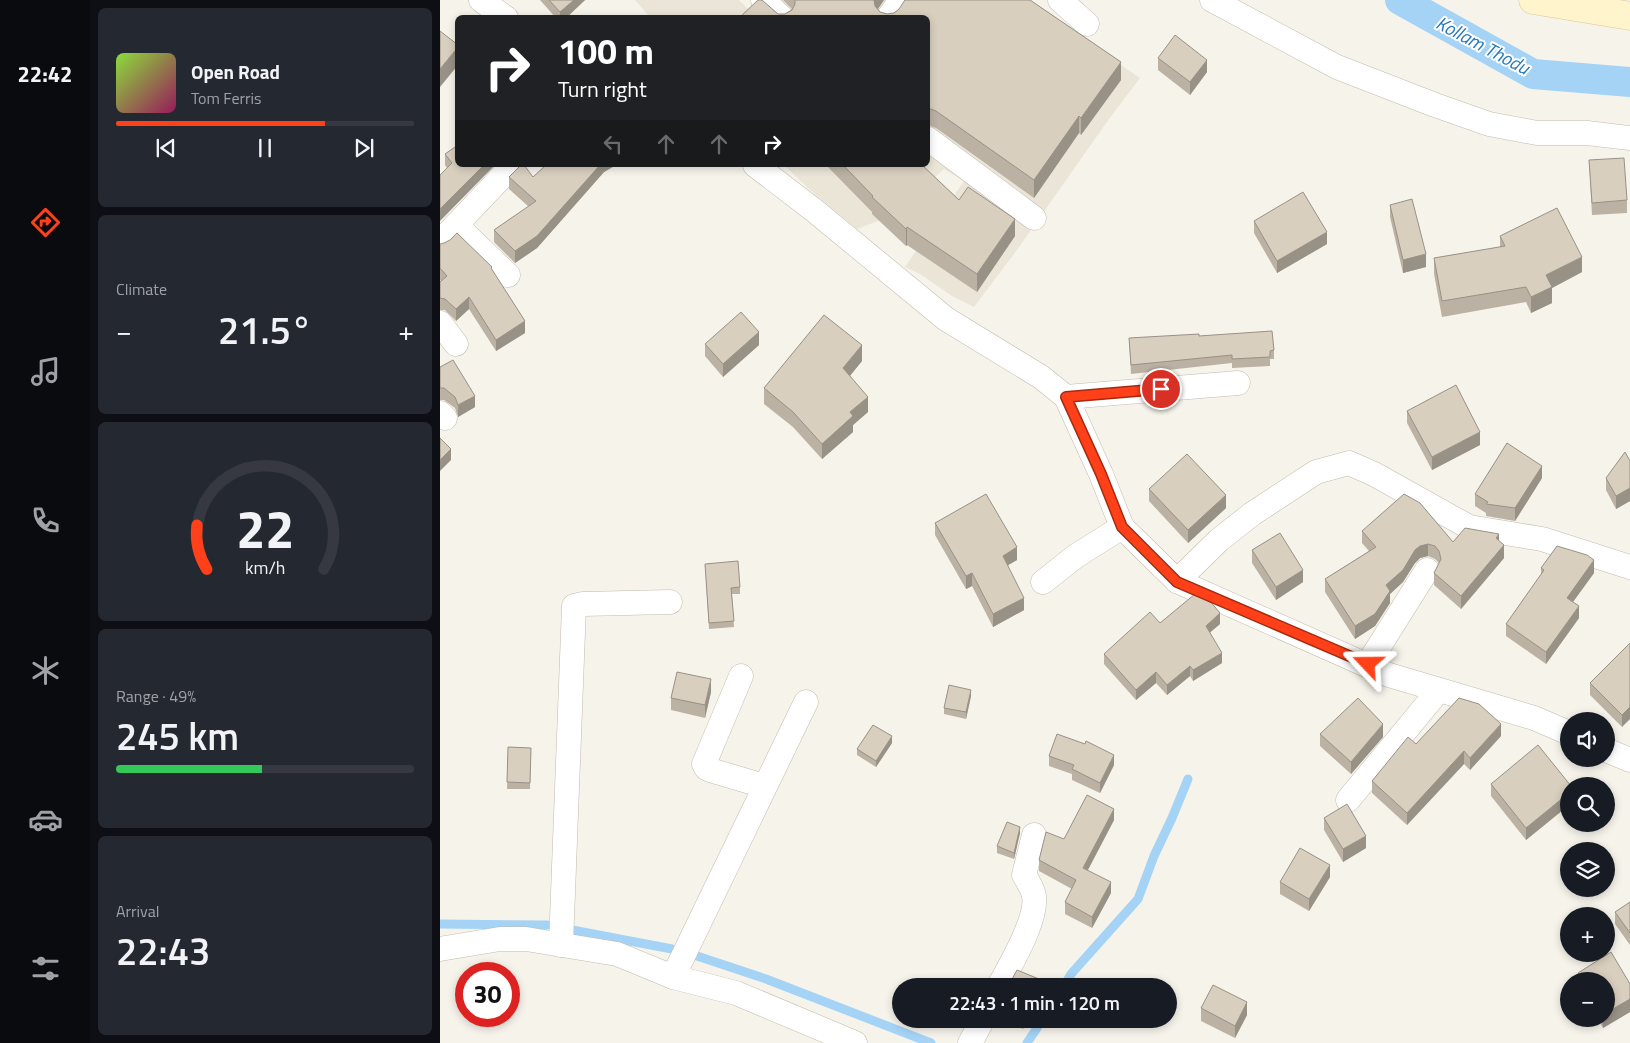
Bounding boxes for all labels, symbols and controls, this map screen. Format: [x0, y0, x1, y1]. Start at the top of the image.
water label: Kollam Thodu [1431, 8, 1537, 82]
text: 100 m [558, 24, 654, 78]
icon: right [475, 35, 540, 100]
text: 22:42 [18, 57, 72, 91]
text: Open Road [191, 57, 280, 86]
text: Turn right [558, 72, 647, 106]
text: Tom Ferris [191, 86, 262, 110]
icon: left [599, 130, 627, 158]
icon: ahead [652, 130, 680, 158]
icon: ahead [705, 130, 733, 158]
icon: right [758, 130, 786, 158]
icon: previous [152, 134, 180, 162]
icon: pause [251, 134, 279, 162]
icon: next [350, 134, 378, 162]
icon: directions [28, 205, 63, 240]
text: Climate [116, 277, 167, 301]
text: 21.5° [218, 301, 312, 359]
text: − [116, 309, 132, 352]
text: + [398, 309, 414, 352]
icon: music [28, 354, 63, 389]
pin [1140, 368, 1182, 410]
icon: arrive [1147, 375, 1175, 403]
text: 22 [236, 489, 294, 568]
icon: phone [28, 503, 63, 538]
text: km/h [245, 554, 285, 581]
position arrow [1341, 637, 1393, 689]
icon: climate [28, 653, 63, 688]
text: Range · 49% [116, 684, 196, 708]
text: 245 km [116, 707, 239, 765]
map controls [1560, 712, 1615, 1027]
button: sound [1560, 712, 1615, 767]
button: search [1560, 777, 1615, 832]
icon: car [28, 802, 63, 837]
button: layers [1560, 842, 1615, 897]
text: Arrival [116, 899, 159, 923]
button: + [1560, 907, 1615, 962]
text: 22:43 [116, 922, 210, 980]
icon: filters [28, 951, 63, 986]
speed limit sign: 30 [455, 962, 520, 1027]
button: − [1560, 972, 1615, 1027]
text: 22:43 · 1 min · 120 m [949, 988, 1120, 1017]

